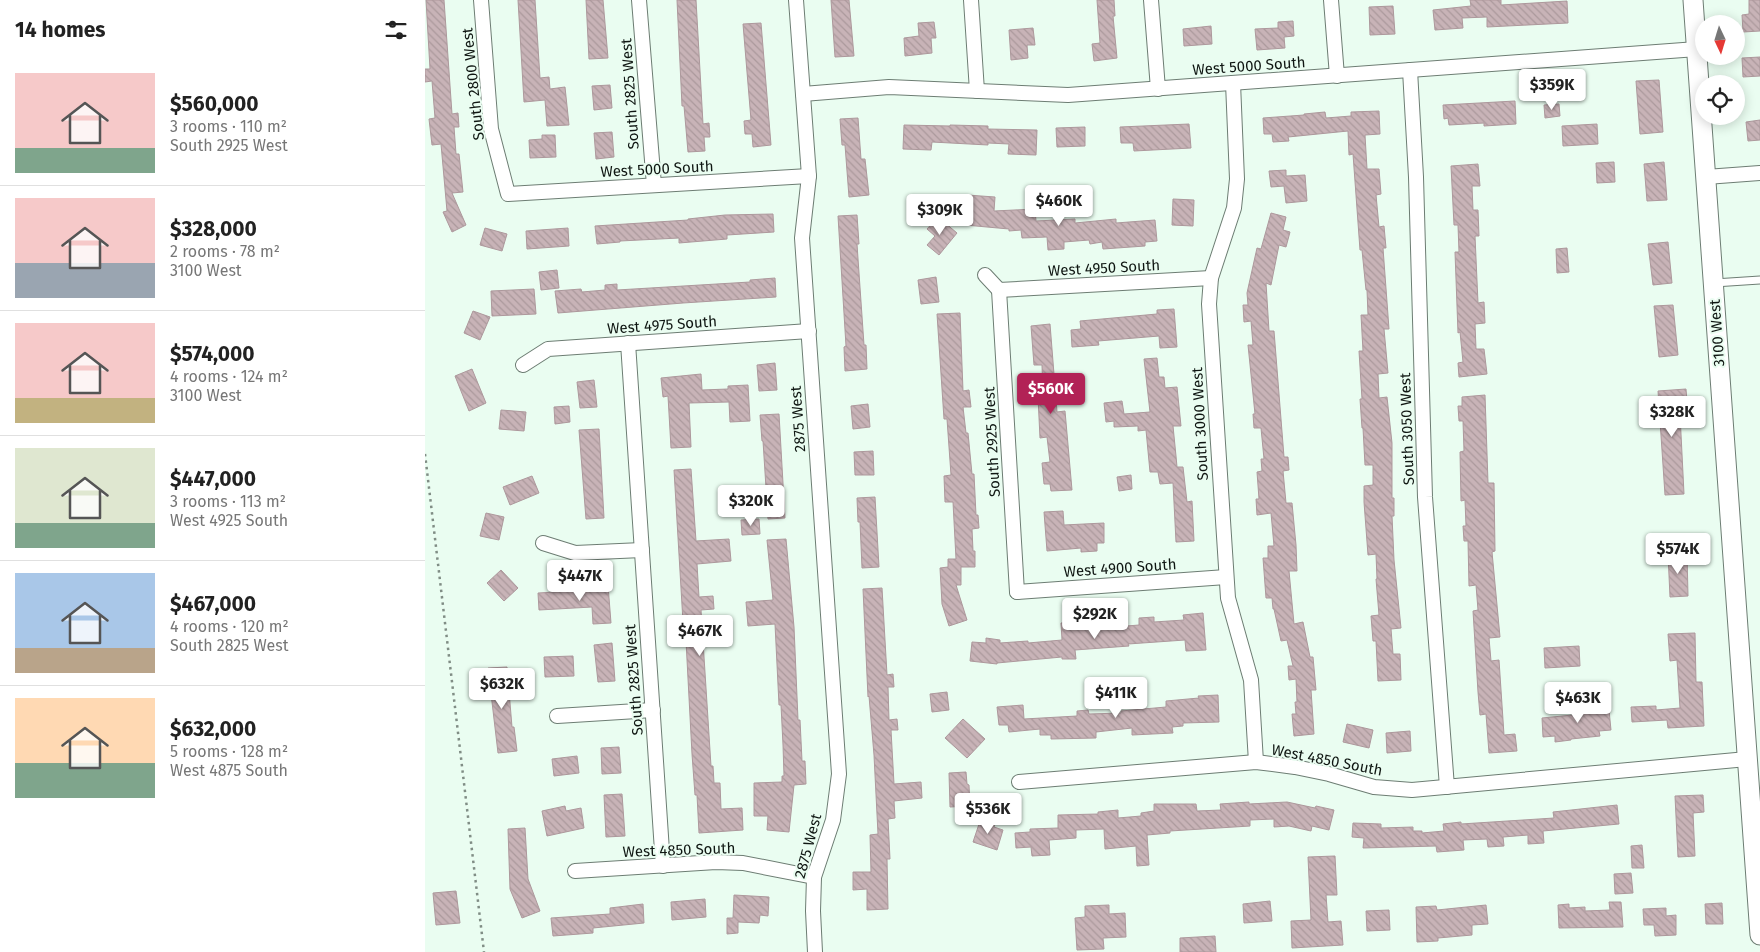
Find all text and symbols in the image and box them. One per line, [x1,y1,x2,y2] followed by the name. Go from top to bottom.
[1695,15,1745,65] north arrow
[1695,15,1745,125] map controls
[382,16,410,44] icon: filters
[15,17,105,43] text: 14 homes
[458,26,488,141] street label: South 2800 West
[617,37,643,150] street label: South 2825 West
[1192,53,1306,79] street label: West 5000 South
[1517,68,1587,111] pin: $359K
[1530,75,1574,94] text: $359K
[1695,75,1745,125] button: locate
[170,91,259,117] text: $560,000
[55,93,115,153] icon: home
[170,117,287,136] text: 3 rooms · 110 m²
[170,136,288,155] text: South 2925 West
[600,157,714,181] street label: West 5000 South
[1024,184,1094,227] pin: $460K
[1036,191,1082,210] text: $460K
[905,194,975,236] pin: $309K
[917,200,963,219] text: $309K
[170,216,257,242] text: $328,000
[55,218,115,278] icon: home
[170,242,280,261] text: 2 rooms · 78 m²
[1048,256,1160,280] street label: West 4950 South
[170,261,242,280] text: 3100 West
[1706,298,1728,367] street label: 3100 West
[607,312,717,338] street label: West 4975 South
[170,341,255,367] text: $574,000
[55,343,115,403] icon: home
[1188,366,1212,481] street label: South 3000 West
[170,367,288,386] text: 4 rooms · 124 m²
[1016,372,1086,415] pin: $560K
[1396,372,1418,485] street label: South 3050 West
[1028,379,1074,398] text: $560K
[787,385,809,453] street label: 2875 West
[170,386,242,405] text: 3100 West
[980,386,1004,498] street label: South 2925 West
[1637,396,1707,438] pin: $328K
[1650,402,1694,421] text: $328K
[170,466,256,492] text: $447,000
[55,468,115,528] icon: home
[716,484,786,527] pin: $320K
[729,491,773,510] text: $320K
[170,492,286,511] text: 3 rooms · 113 m²
[170,511,288,530] text: West 4925 South
[1643,532,1713,575] pin: $574K
[1657,539,1699,558] text: $574K
[1063,555,1177,581] street label: West 4900 South
[545,560,615,602] pin: $447K
[558,566,602,585] text: $447K
[170,591,256,617] text: $467,000
[55,593,115,653] icon: home
[1060,598,1130,640] pin: $292K
[1073,604,1117,623] text: $292K
[665,614,735,657] pin: $467K
[170,617,289,636] text: 4 rooms · 120 m²
[678,621,722,640] text: $467K
[621,623,647,736] street label: South 2825 West
[170,636,289,655] text: South 2825 West
[467,668,537,710] pin: $632K
[480,674,524,693] text: $632K
[1081,676,1151,719] pin: $411K
[1543,682,1613,724] pin: $463K
[1095,683,1137,702] text: $411K
[1555,688,1601,707] text: $463K
[170,716,256,742] text: $632,000
[55,718,115,778] icon: home
[1270,740,1384,780] street label: West 4850 South
[170,742,288,761] text: 5 rooms · 128 m²
[170,761,288,780] text: West 4875 South
[953,792,1023,835] pin: $536K
[966,799,1010,818] text: $536K
[791,811,825,880] street label: 2875 West
[622,839,736,861] street label: West 4850 South

